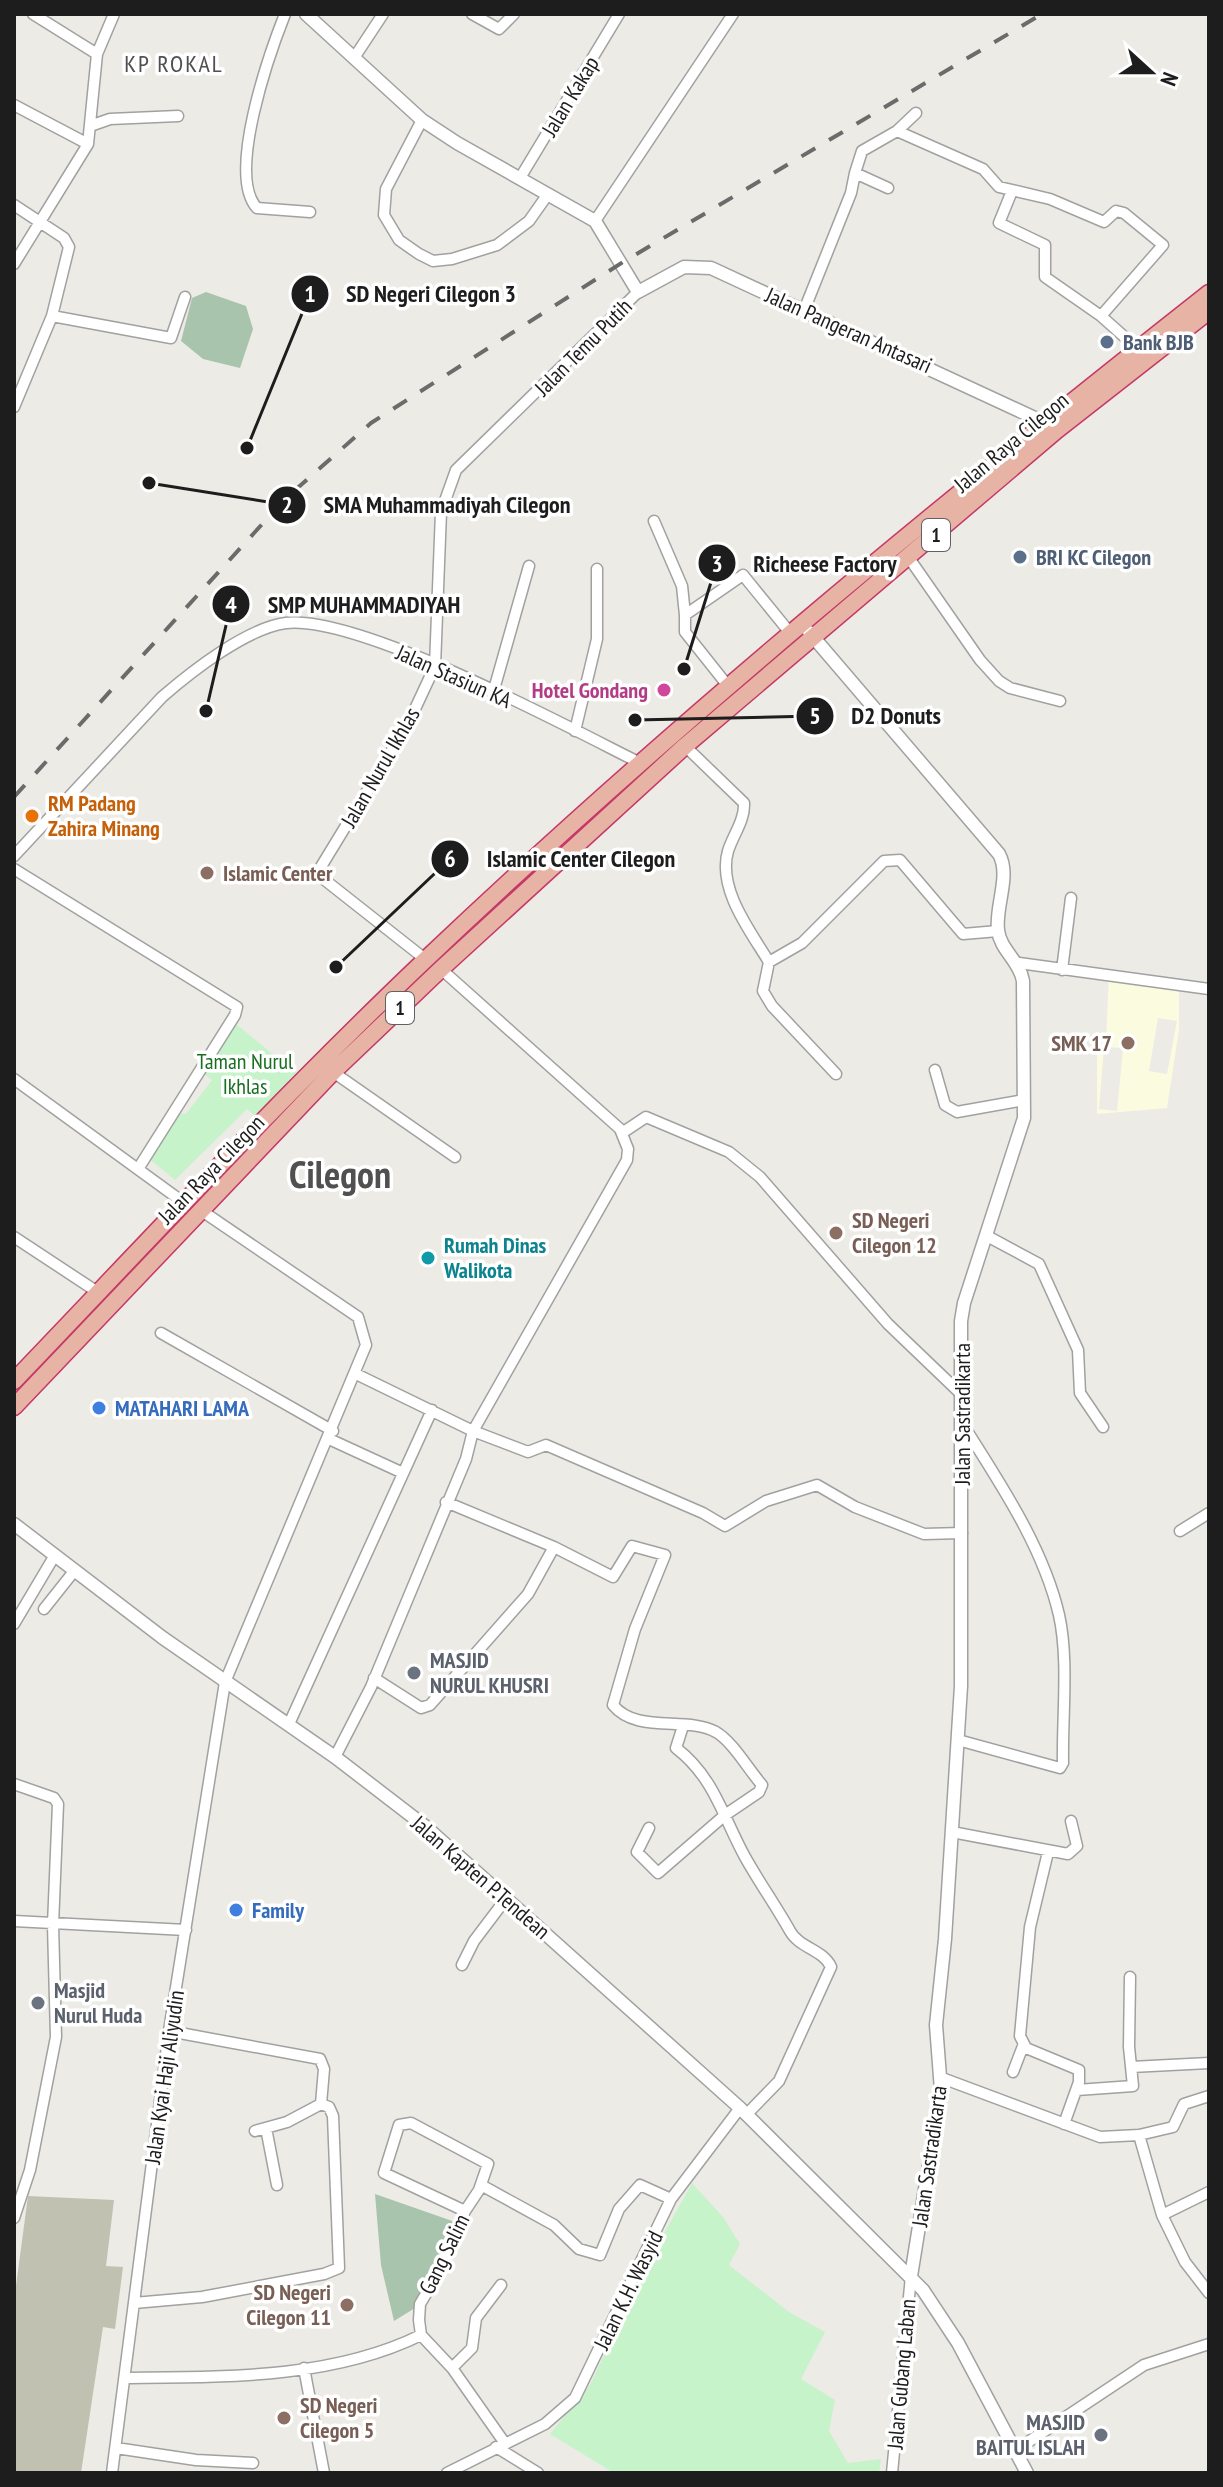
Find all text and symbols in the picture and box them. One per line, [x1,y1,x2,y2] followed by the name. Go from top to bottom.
[1111,32,1191,112] north arrow
[124,48,224,79] district label: KP ROKAL
[535,51,605,142] street label: Jalan Kakap
[1154,69,1185,90] text: N
[290,270,532,318] callout: SD Negeri Cilegon 3
[304,278,316,309] text: 1
[346,278,516,309] text: SD Negeri Cilegon 3
[761,280,937,379] street label: Jalan Pangeran Antasari
[528,292,638,402] street label: Jalan Temu Putih
[1123,328,1194,356] place label: Bank BJB
[1098,333,1116,351] marker: Bank BJB
[947,386,1074,499] street label: Jalan Raya Cilegon
[267,481,587,529] callout: SMA Muhammadiyah Cilegon
[281,489,293,520] text: 2
[323,489,571,520] text: SMA Muhammadiyah Cilegon
[922,519,950,551] road number: 1
[697,539,913,587] callout: Richeese Factory
[1036,543,1151,571] place label: BRI KC Cilegon
[711,548,723,579] text: 3
[753,548,897,579] text: Richeese Factory
[1011,548,1029,566] marker: BRI KC Cilegon
[211,580,477,628] callout: SMP MUHAMMADIYAH
[225,589,237,620] text: 4
[268,589,460,620] text: SMP MUHAMMADIYAH
[391,638,517,714] street label: Jalan Stasiun KA
[532,676,648,704] place label: Hotel Gondang
[655,681,673,699] marker: Hotel Gondang
[795,692,957,740] callout: D2 Donuts
[809,700,821,731] text: 5
[851,700,941,731] text: D2 Donuts
[334,702,426,833] street label: Jalan Nurul Ikhlas
[48,789,160,842] place label: RM Padang Zahira Minang
[23,807,41,825] marker: RM Padang Zahira Minang
[430,835,692,883] callout: Islamic Center Cilegon
[444,843,456,874] text: 6
[487,843,675,874] text: Islamic Center Cilegon
[223,859,333,887] place label: Islamic Center
[198,864,216,882] marker: Islamic Center
[386,992,414,1024] road number: 1
[1051,1029,1112,1057] place label: SMK 17
[1119,1034,1137,1052] marker: SMK 17
[197,1047,294,1100] park label: Taman Nurul Ikhlas
[151,1109,270,1230] street label: Jalan Raya Cilegon
[289,1149,391,1198] district label: Cilegon
[852,1206,937,1259] place label: SD Negeri Cilegon 12
[827,1224,845,1242] marker: SD Negeri Cilegon 12
[443,1231,547,1284] place label: Rumah Dinas Walikota
[419,1249,437,1267] marker: Rumah Dinas Walikota
[948,1343,976,1486] street label: Jalan Sastradikarta
[115,1394,250,1422] place label: MATAHARI LAMA
[90,1399,108,1417] marker: MATAHARI LAMA
[430,1646,549,1699] place label: MASJID NURUL KHUSRI
[405,1664,423,1682] marker: MASJID NURUL KHUSRI
[405,1808,556,1945] street label: Jalan Kapten P.Tendean
[252,1896,305,1924] place label: Family
[227,1901,245,1919] marker: Family
[54,1976,142,2029] place label: Masjid Nurul Huda
[138,1988,190,2167] street label: Jalan Kyai Haji Aliyudin
[29,1994,47,2012] marker: Masjid Nurul Huda
[905,2084,953,2229] street label: Jalan Sastradikarta
[413,2209,475,2299] street label: Gang Salim
[587,2226,669,2355] street label: Jalan K.H. Wasyid
[246,2278,331,2331] place label: SD Negeri Cilegon 11
[338,2296,356,2314] marker: SD Negeri Cilegon 11
[880,2298,922,2451] street label: Jalan Gubang Laban
[300,2391,378,2444] place label: SD Negeri Cilegon 5
[976,2408,1085,2461] place label: MASJID BAITUL ISLAH
[275,2409,293,2427] marker: SD Negeri Cilegon 5
[1092,2426,1110,2444] marker: MASJID BAITUL ISLAH

